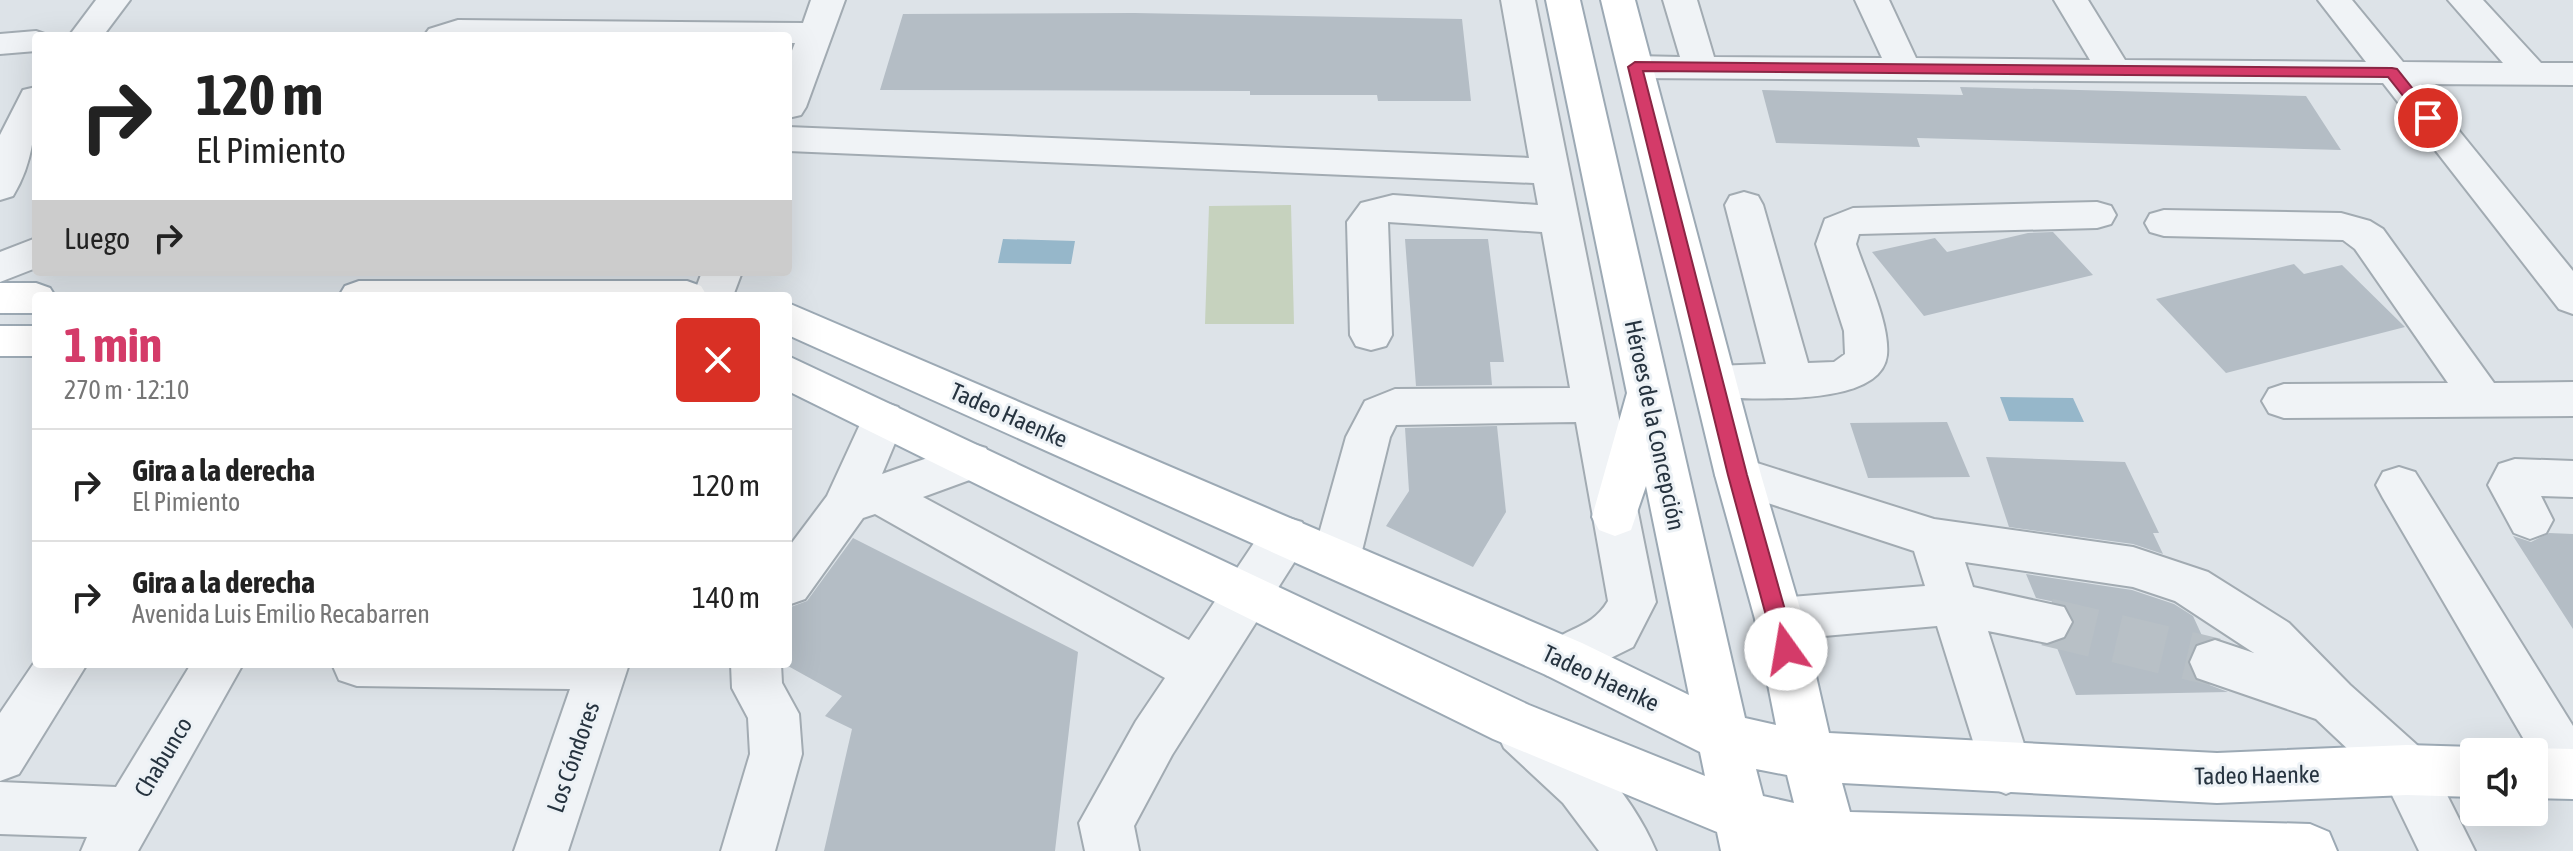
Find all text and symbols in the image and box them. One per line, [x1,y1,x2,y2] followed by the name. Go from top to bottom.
[196,63,323,127] text: 120 m
[64,64,168,168] icon: right
[2394,84,2462,152] pin
[2406,96,2450,140] icon: arrive
[196,129,346,171] text: El Pimiento
[146,216,190,260] icon: right
[64,221,130,255] text: Luego
[64,317,162,372] text: 1 min
[1620,317,1690,533] street label: Héroes de la Concepción
[676,318,760,402] button: close
[64,375,189,405] text: 270 m · 12:10
[946,377,1072,453] street label: Tadeo Haenke
[132,453,315,487] text: Gira a la derecha
[64,463,108,507] icon: right
[692,468,760,502] text: 120 m
[132,487,240,517] text: El Pimiento
[132,565,315,599] text: Gira a la derecha
[64,575,108,619] icon: right
[692,580,760,614] text: 140 m
[132,599,430,629] text: Avenida Luis Emilio Recabarren
[1744,607,1828,691] position arrow
[1538,639,1664,717] street label: Tadeo Haenke
[541,698,605,816] street label: Los Cóndores
[129,712,197,802] street label: Chabunco
[2460,738,2548,826] map controls
[2460,738,2548,826] button: sound
[2194,760,2320,790] street label: Tadeo Haenke

